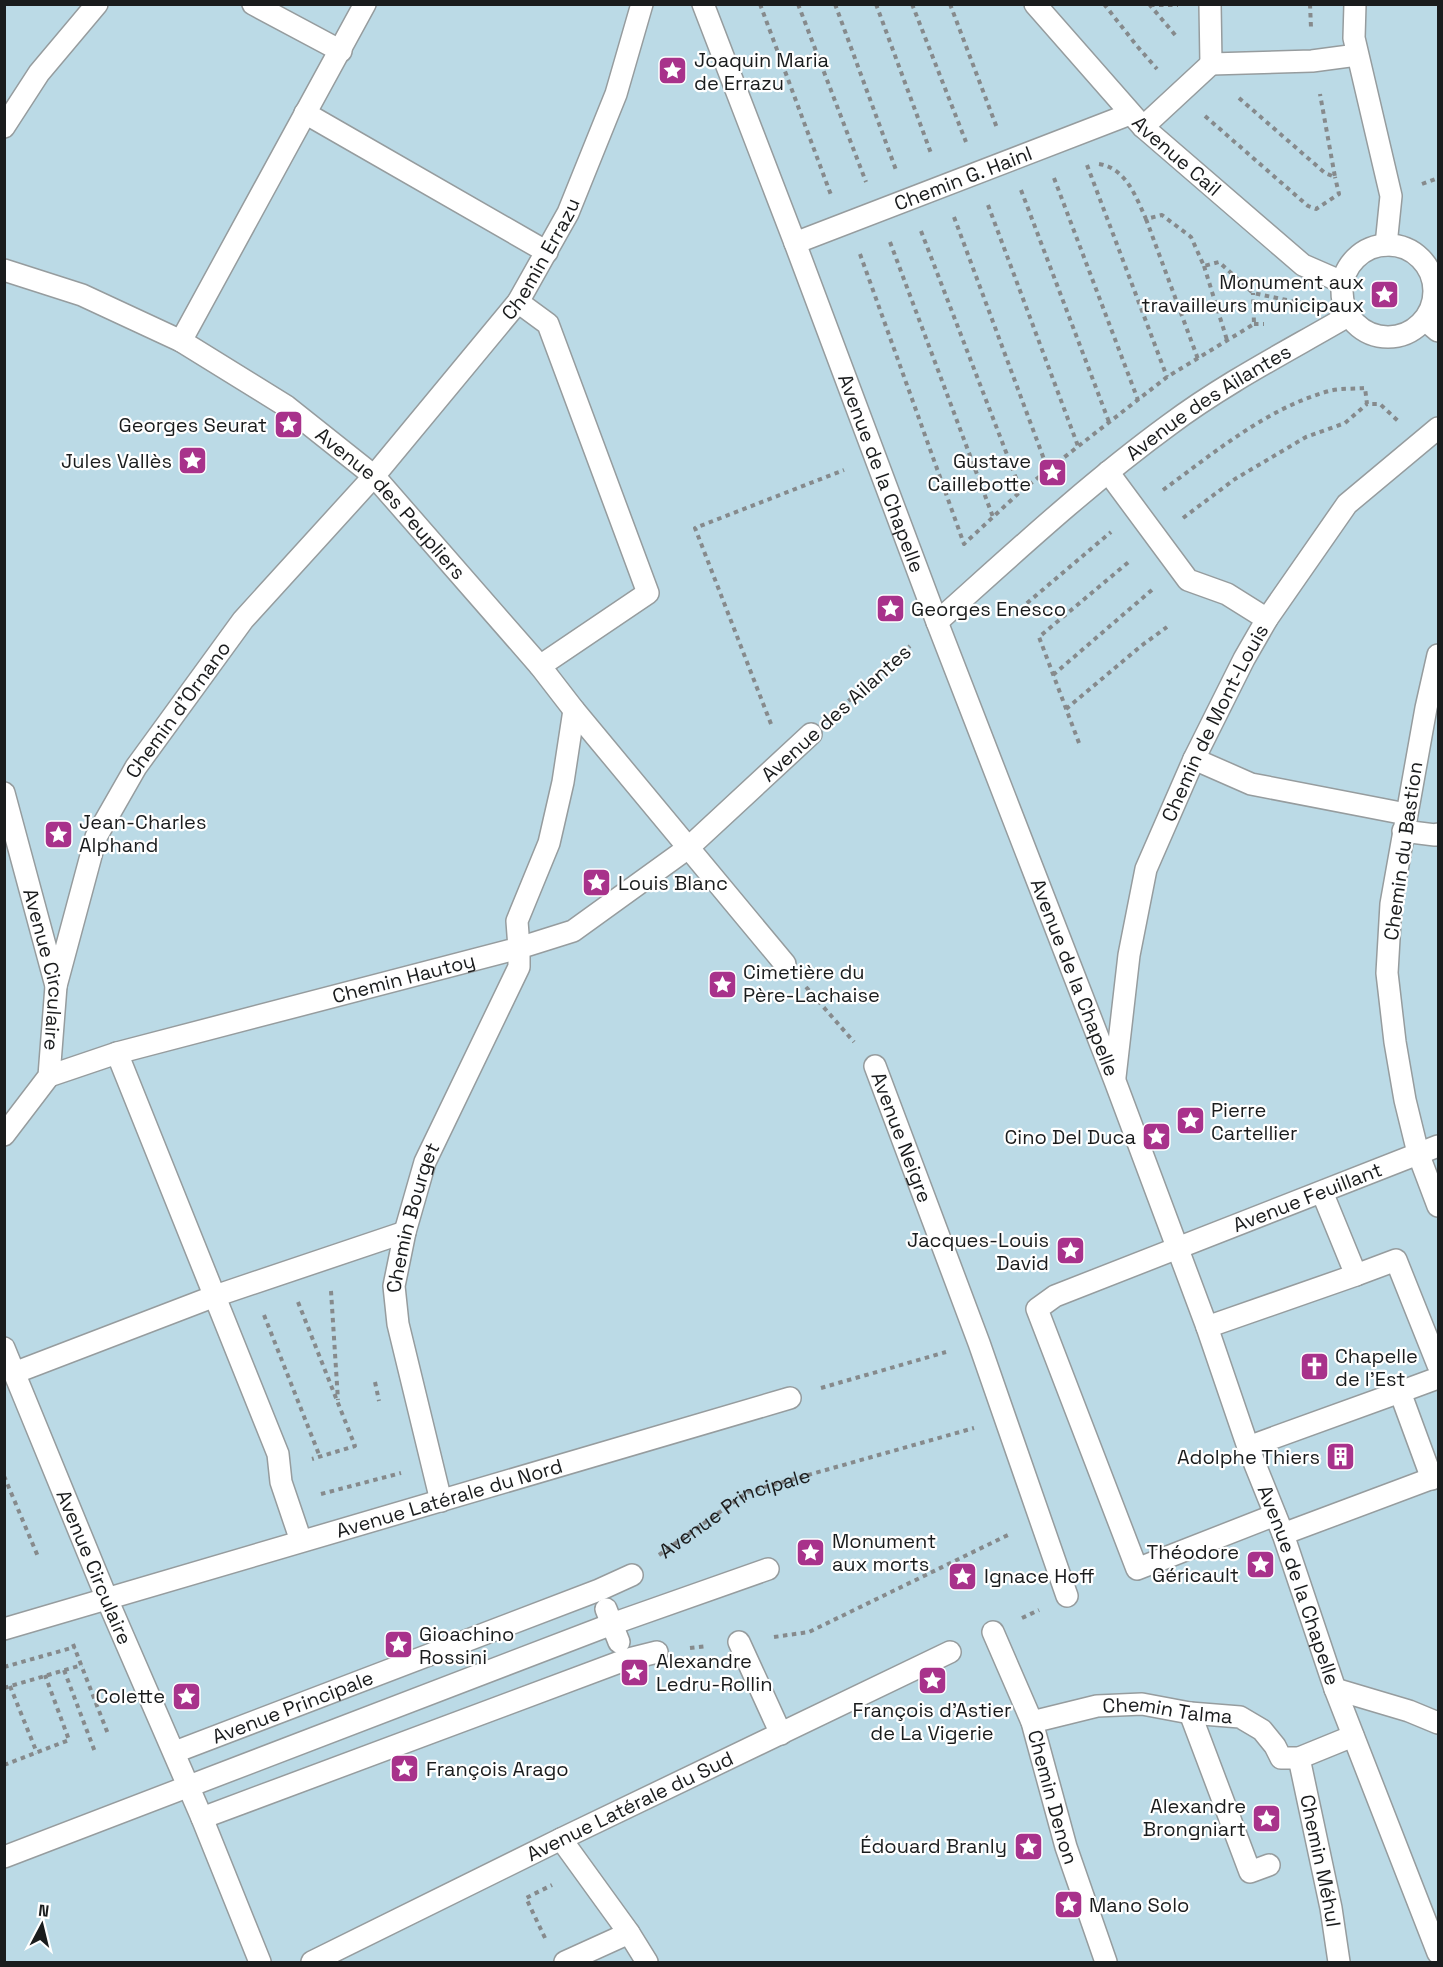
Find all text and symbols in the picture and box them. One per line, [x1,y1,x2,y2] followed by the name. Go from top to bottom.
[694,47,829,96] place label: Joaquin Maria de Errazu
[657,55,689,87] place icon: Joaquin Maria de Errazu
[1126,110,1227,202] street label: Avenue Cail
[890,140,1036,217] street label: Chemin G. Hainl
[496,194,586,325] street label: Chemin Errazu
[1141,269,1364,318] place label: Monument aux travailleurs municipaux
[1369,278,1401,310] place icon: Monument aux travailleurs municipaux
[1120,338,1296,466] street label: Avenue des Ailantes
[832,370,930,576] street label: Avenue de la Chapelle
[272,409,304,441] place icon: Georges Seurat
[118,412,267,438] place label: Georges Seurat
[310,421,471,585] street label: Avenue des Peupliers
[177,445,209,477] place icon: Jules Vallès
[61,448,172,474] place label: Jules Vallès
[927,448,1031,497] place label: Gustave Caillebotte
[1036,457,1068,489] place icon: Gustave Caillebotte
[874,593,906,625] place icon: Georges Enesco
[911,596,1066,622] place label: Georges Enesco
[1155,619,1274,826] street label: Chemin de Mont-Louis
[119,636,236,783] street label: Chemin d'Ornano
[756,639,916,787] street label: Avenue des Ailantes
[1378,760,1428,942] street label: Chemin du Bastion
[79,809,206,858] place label: Jean-Charles Alphand
[42,818,74,850] place icon: Jean-Charles Alphand
[581,867,613,899] place icon: Louis Blanc
[618,870,728,896] place label: Louis Blanc
[1025,875,1125,1080] street label: Avenue de la Chapelle
[17,886,69,1052] street label: Avenue Circulaire
[329,947,478,1009] street label: Chemin Hautoy
[743,959,880,1008] place label: Cimetière du Père-Lachaise
[706,968,738,1000] place icon: Cimetière du Père-Lachaise
[865,1068,938,1206] street label: Avenue Neigre
[1211,1097,1298,1146] place label: Pierre Cartellier
[1174,1105,1206,1137] place icon: Pierre Cartellier
[1141,1121,1173,1153] place icon: Cino Del Duca
[1004,1124,1136,1150] place label: Cino Del Duca
[380,1138,445,1294] street label: Chemin Bourget
[1229,1156,1386,1238] street label: Avenue Feuillant
[907,1227,1049,1276] place label: Jacques-Louis David
[1054,1235,1086,1267] place icon: Jacques-Louis David
[1335,1343,1418,1392] place label: Chapelle de l'Est
[1298,1351,1330,1383] church icon: Chapelle de l'Est
[1325,1441,1357,1473] building icon: Adolphe Thiers
[1177,1444,1320,1470] place label: Adolphe Thiers
[333,1453,566,1544] street label: Avenue Latérale du Nord
[654,1462,813,1564] street label: Avenue Principale
[1252,1481,1346,1689] street label: Avenue de la Chapelle
[51,1486,138,1649] street label: Avenue Circulaire
[832,1528,936,1577] place label: Monument aux morts
[795,1537,827,1569] place icon: Monument aux morts
[1147,1539,1239,1588] place label: Théodore Géricault
[1244,1548,1276,1580] place icon: Théodore Géricault
[947,1560,979,1592] place icon: Ignace Hoff
[984,1563,1095,1589] place label: Ignace Hoff
[419,1621,514,1670] place label: Gioachino Rossini
[382,1629,414,1661] place icon: Gioachino Rossini
[656,1648,772,1697] place label: Alexandre Ledru-Rollin
[619,1657,651,1689] place icon: Alexandre Ledru-Rollin
[208,1664,377,1750] street label: Avenue Principale
[916,1664,948,1696] place icon: François d'Astier de La Vigerie
[170,1680,202,1712] place icon: Colette
[96,1683,165,1709] place label: Colette
[1102,1691,1234,1729] street label: Chemin Talma
[852,1697,1012,1746] place label: François d'Astier de La Vigerie
[1022,1727,1084,1868] street label: Chemin Denon
[522,1745,737,1867] street label: Avenue Latérale du Sud
[389,1753,421,1785] place icon: François Arago
[426,1756,569,1782] place label: François Arago
[1294,1792,1347,1929] street label: Chemin Méhul
[1143,1793,1246,1842] place label: Alexandre Brongniart
[1251,1802,1283,1834] place icon: Alexandre Brongniart
[1012,1830,1044,1862] place icon: Édouard Branly
[860,1833,1007,1859] place label: Édouard Branly
[1052,1889,1084,1921] place icon: Mano Solo
[1089,1892,1189,1918] place label: Mano Solo
[12,1895,72,1955] north arrow
[37,1900,50,1922] text: N

